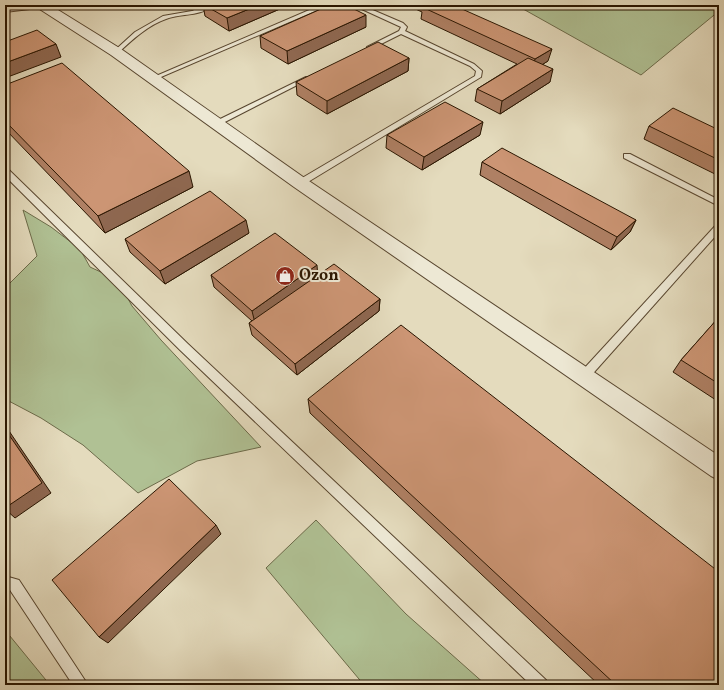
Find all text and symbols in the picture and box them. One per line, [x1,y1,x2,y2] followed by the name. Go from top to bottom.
[274,265,296,287] shop icon: Ozon
[299,265,339,287] place label: Ozon

